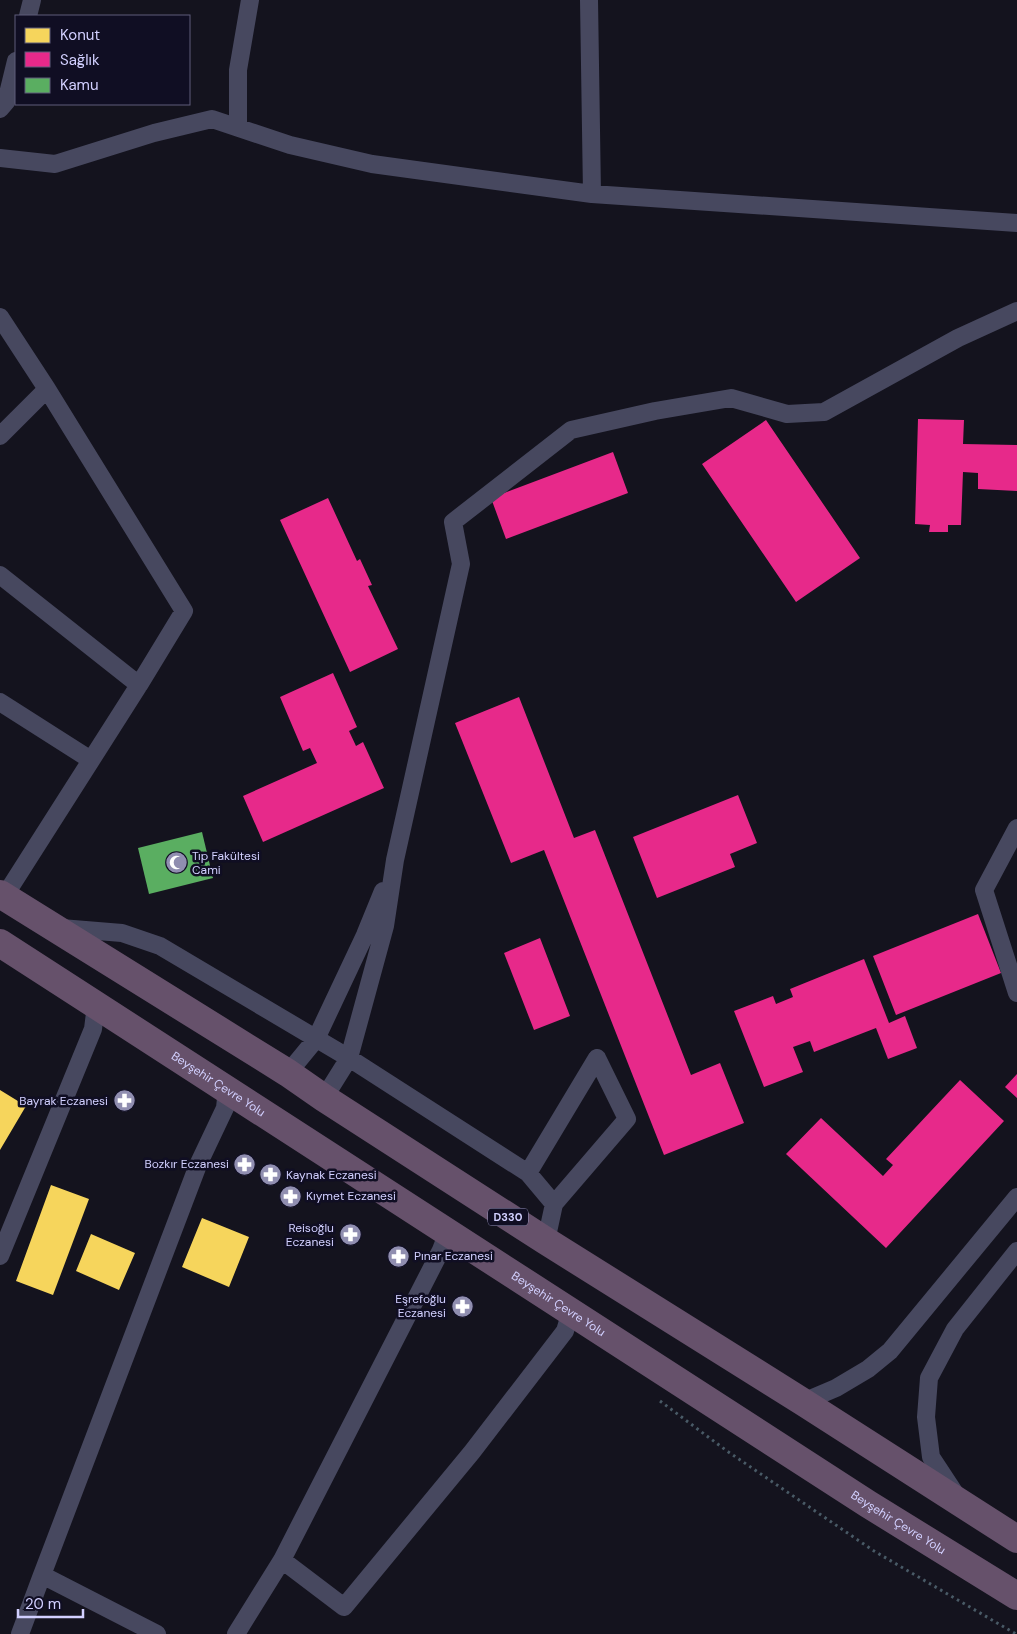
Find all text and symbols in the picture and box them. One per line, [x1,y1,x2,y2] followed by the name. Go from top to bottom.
[15,15,190,105] legend
[60,25,100,45] text: Konut
[60,50,100,70] text: Sağlık
[60,75,99,95] text: Kamu
[192,848,260,878] place label: Tıp Fakültesi Cami
[164,851,188,875] mosque icon: Tıp Fakültesi Cami
[168,1048,269,1120] street label: Beyşehir Çevre Yolu
[112,1089,136,1113] pharmacy icon: Bayrak Eczanesi
[19,1093,108,1109] place label: Bayrak Eczanesi
[233,1152,257,1176] pharmacy icon: Bozkır Eczanesi
[145,1156,229,1172] place label: Bozkır Eczanesi
[258,1163,282,1187] pharmacy icon: Kaynak Eczanesi
[286,1167,377,1183] place label: Kaynak Eczanesi
[278,1184,302,1208] pharmacy icon: Kıymet Eczanesi
[306,1188,396,1204] place label: Kıymet Eczanesi
[488,1208,528,1226] road number: D330
[286,1220,334,1250] place label: Reisoğlu Eczanesi
[338,1223,362,1247] pharmacy icon: Reisoğlu Eczanesi
[386,1244,410,1268] pharmacy icon: Pınar Eczanesi
[414,1248,493,1264] place label: Pınar Eczanesi
[508,1268,609,1340] street label: Beyşehir Çevre Yolu
[395,1291,446,1321] place label: Eşrefoğlu Eczanesi
[450,1294,474,1318] pharmacy icon: Eşrefoğlu Eczanesi
[848,1487,949,1558] street label: Beyşehir Çevre Yolu
[18,1586,82,1618] scale bar
[25,1594,61,1614] text: 20 m

